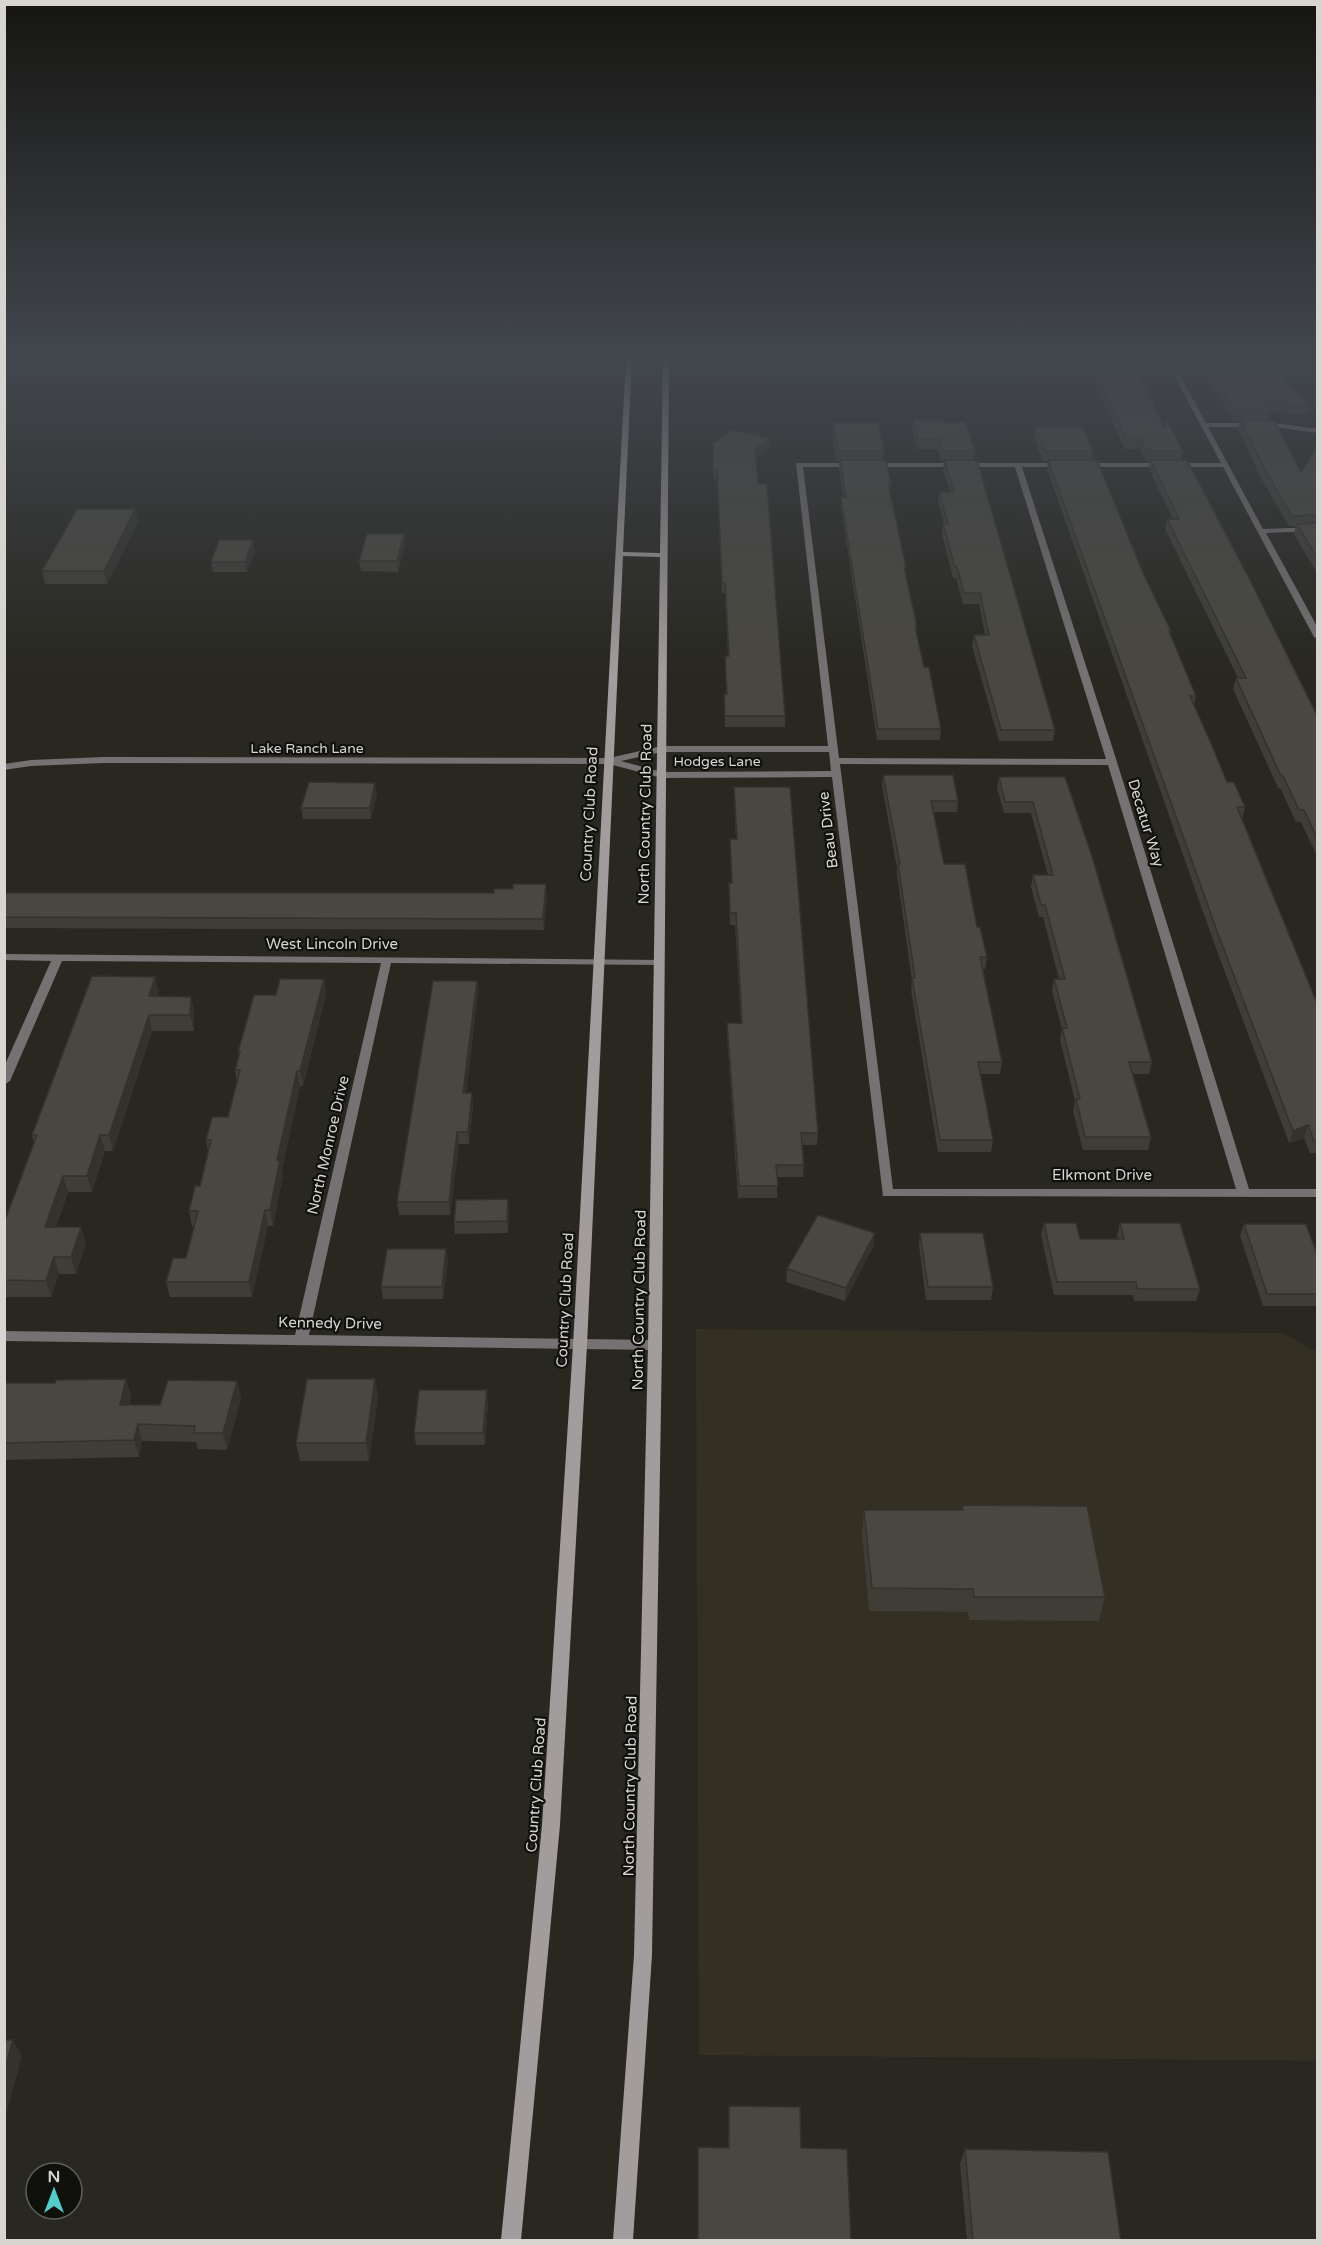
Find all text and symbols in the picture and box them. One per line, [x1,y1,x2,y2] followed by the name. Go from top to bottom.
[634,724,656,904] street label: North Country Club Road
[250,740,364,757] street label: Lake Ranch Lane
[576,746,602,882] street label: Country Club Road
[673,753,761,770] street label: Hodges Lane
[1124,777,1168,869] street label: Decatur Way
[814,791,842,869] street label: Beau Drive
[266,935,398,953] street label: West Lincoln Drive
[303,1074,353,1216] street label: North Monroe Drive
[1052,1166,1152,1184] street label: Elkmont Drive
[628,1210,650,1390] street label: North Country Club Road
[552,1232,578,1368] street label: Country Club Road
[278,1313,382,1333] street label: Kennedy Drive
[619,1696,641,1876] street label: North Country Club Road
[522,1717,550,1853] street label: Country Club Road
[24,2161,84,2221] north arrow
[48,2167,60,2187] text: N

